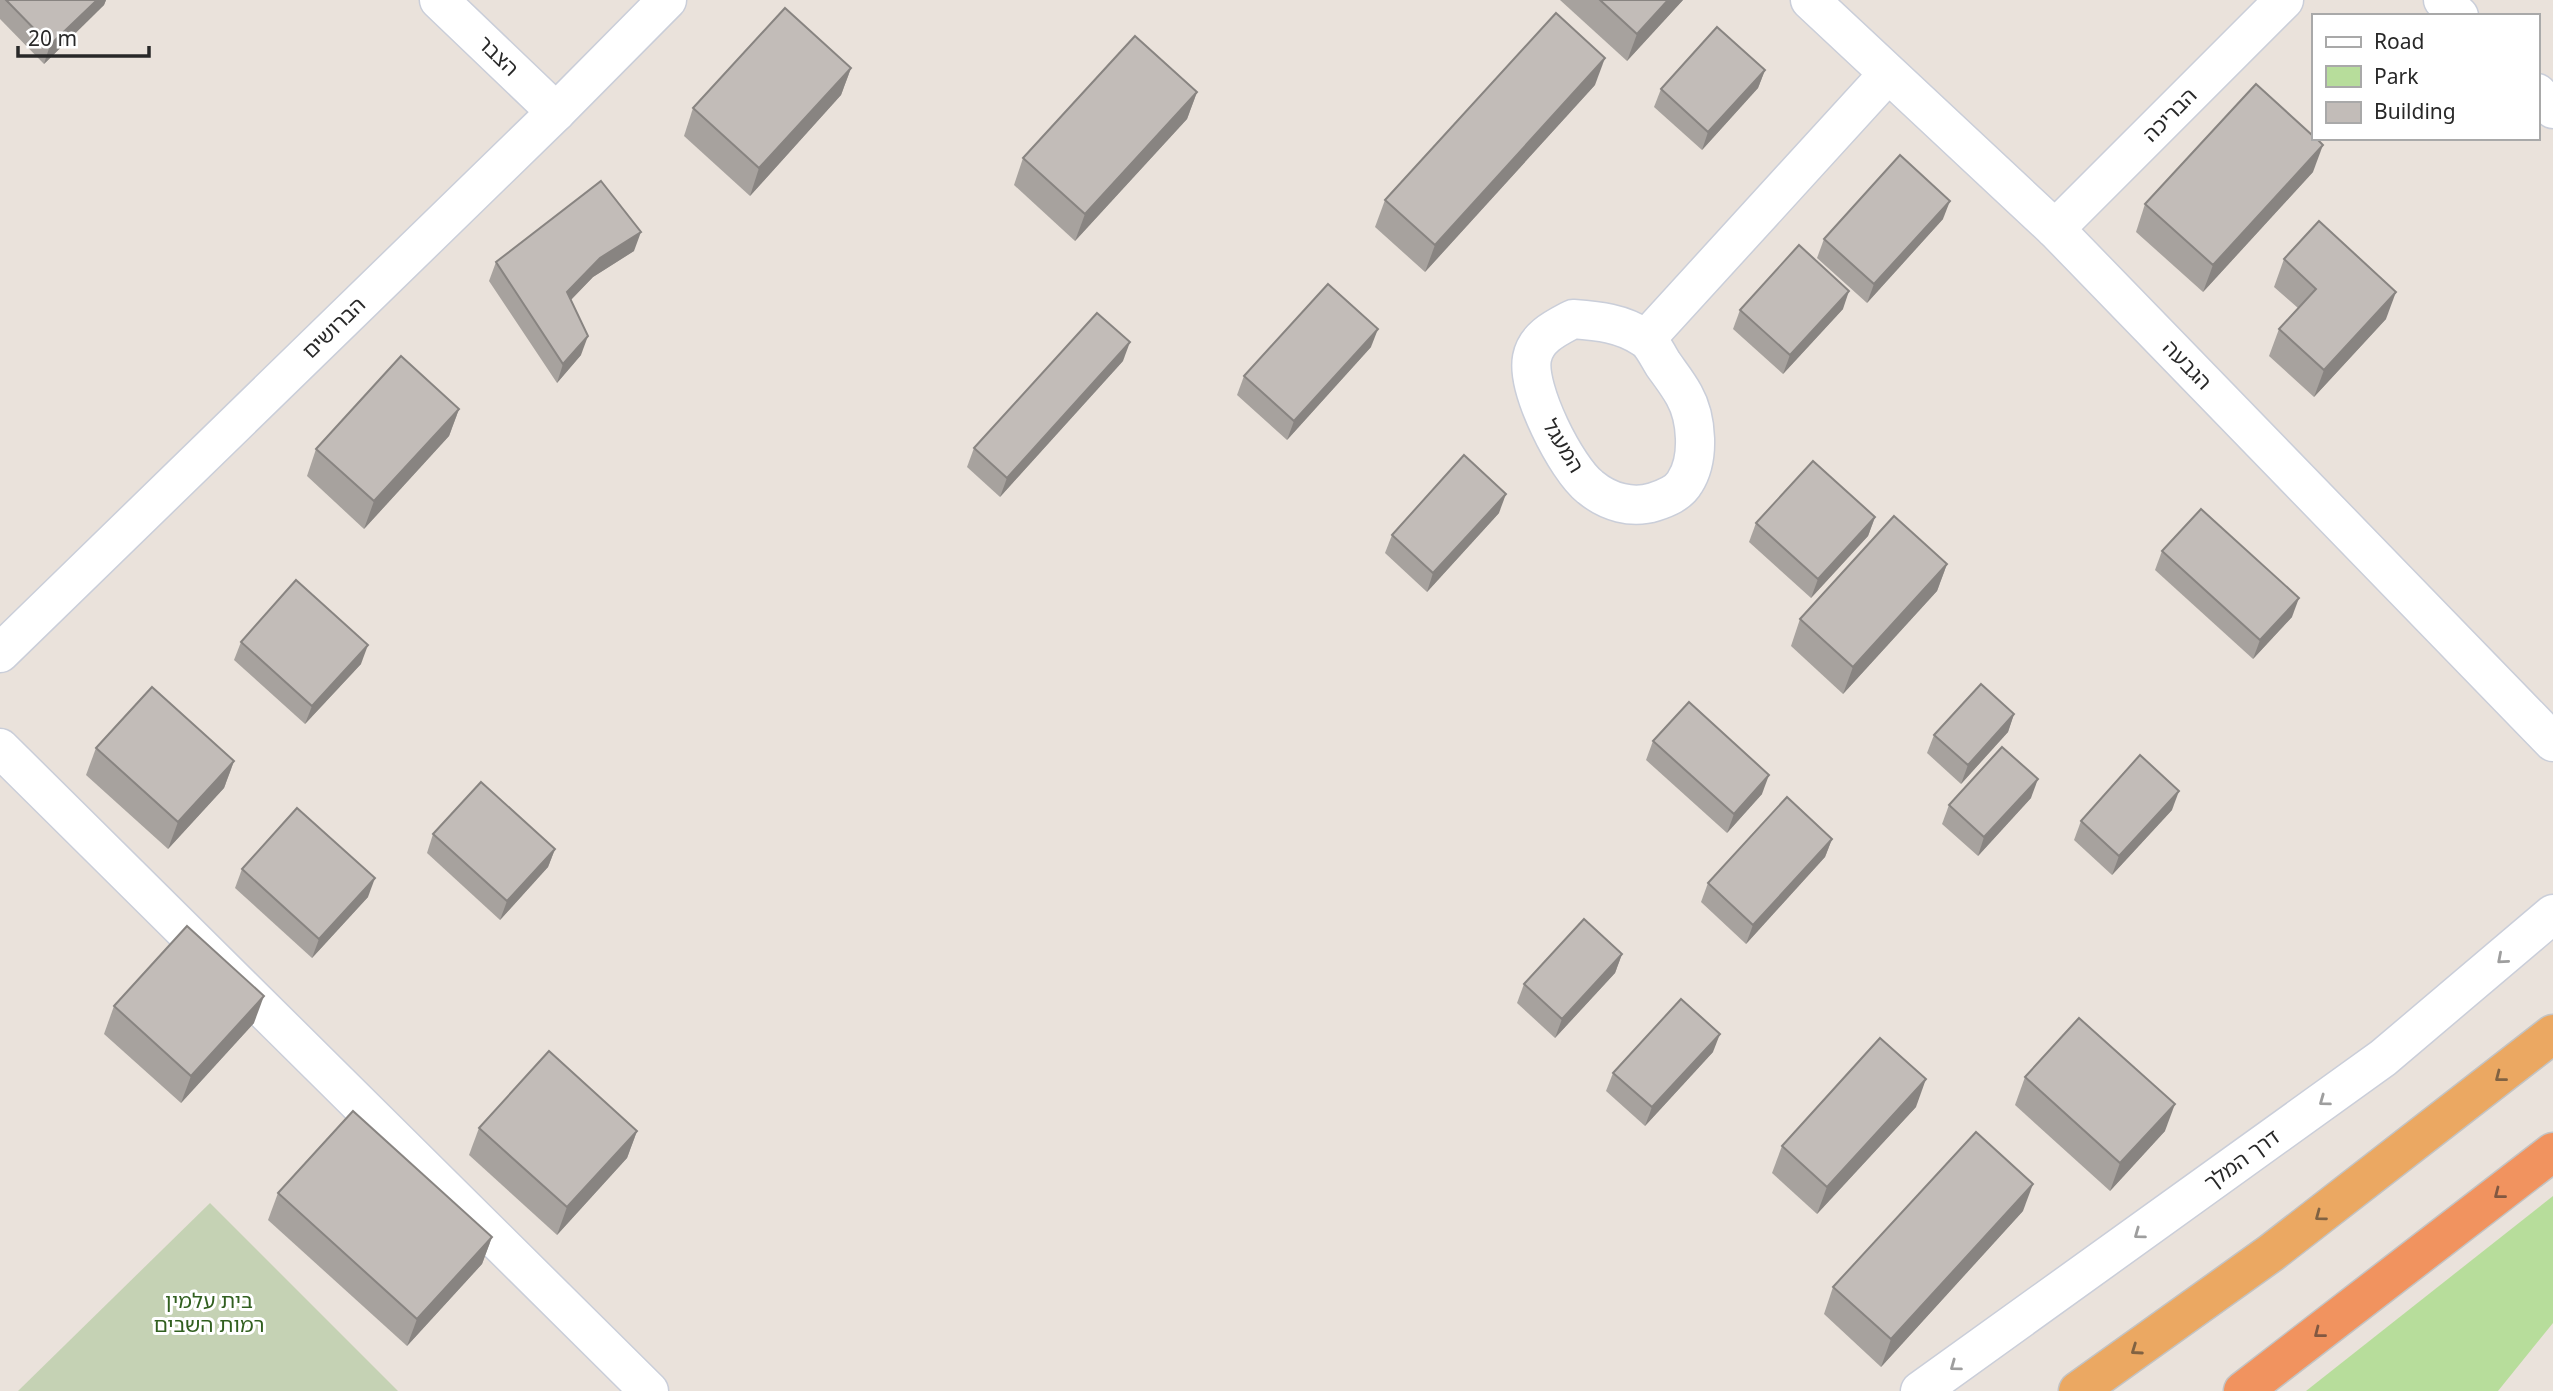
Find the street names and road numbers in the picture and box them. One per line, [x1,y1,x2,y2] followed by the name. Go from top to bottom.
[472,29,525,82] street label: הצבר
[2136,81,2202,147] street label: הבריכה
[296,290,371,364] street label: הברושים
[2157,333,2218,395] street label: הגבעה
[1537,413,1591,478] street label: המעגל
[2198,1122,2285,1196] street label: דרך המלך

